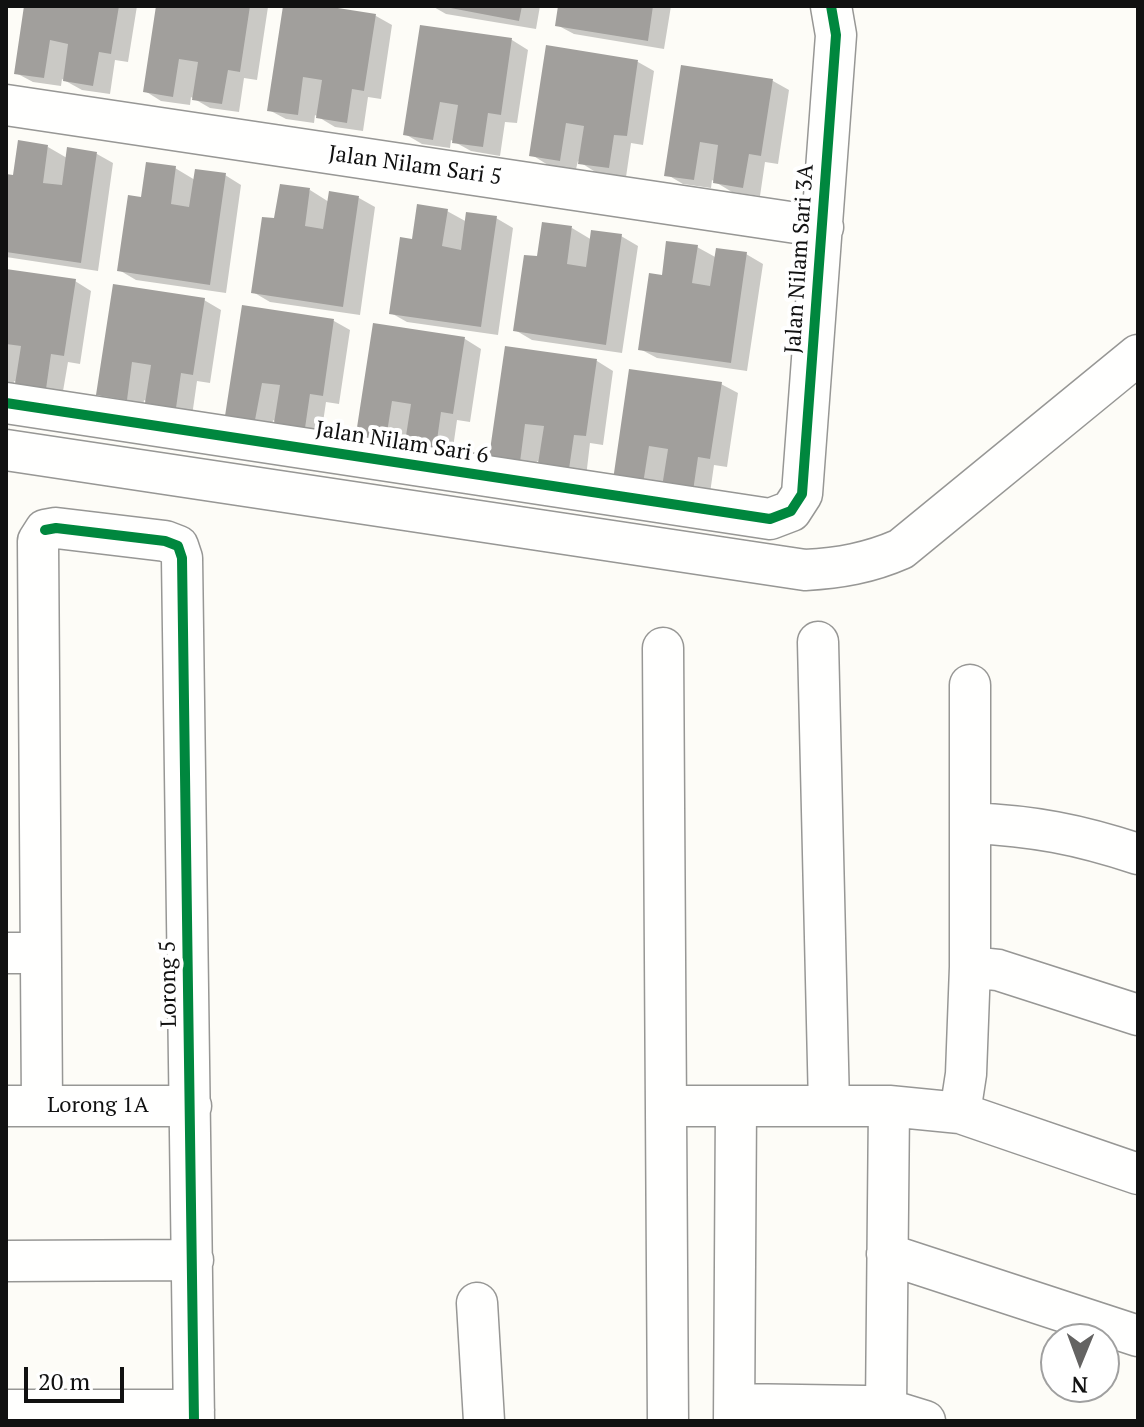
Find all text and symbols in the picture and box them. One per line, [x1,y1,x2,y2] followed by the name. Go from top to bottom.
[327,141,503,191] street label: Jalan Nilam Sari 5
[780,164,820,354] street label: Jalan Nilam Sari 3A
[314,416,490,470] street label: Jalan Nilam Sari 6
[155,940,183,1028] street label: Lorong 5
[47,1093,149,1119] street label: Lorong 1A
[1040,1323,1120,1403] north arrow
[28,1351,128,1401] scale bar
[38,1365,90,1397] text: 20 m
[1071,1371,1088,1400] text: N

